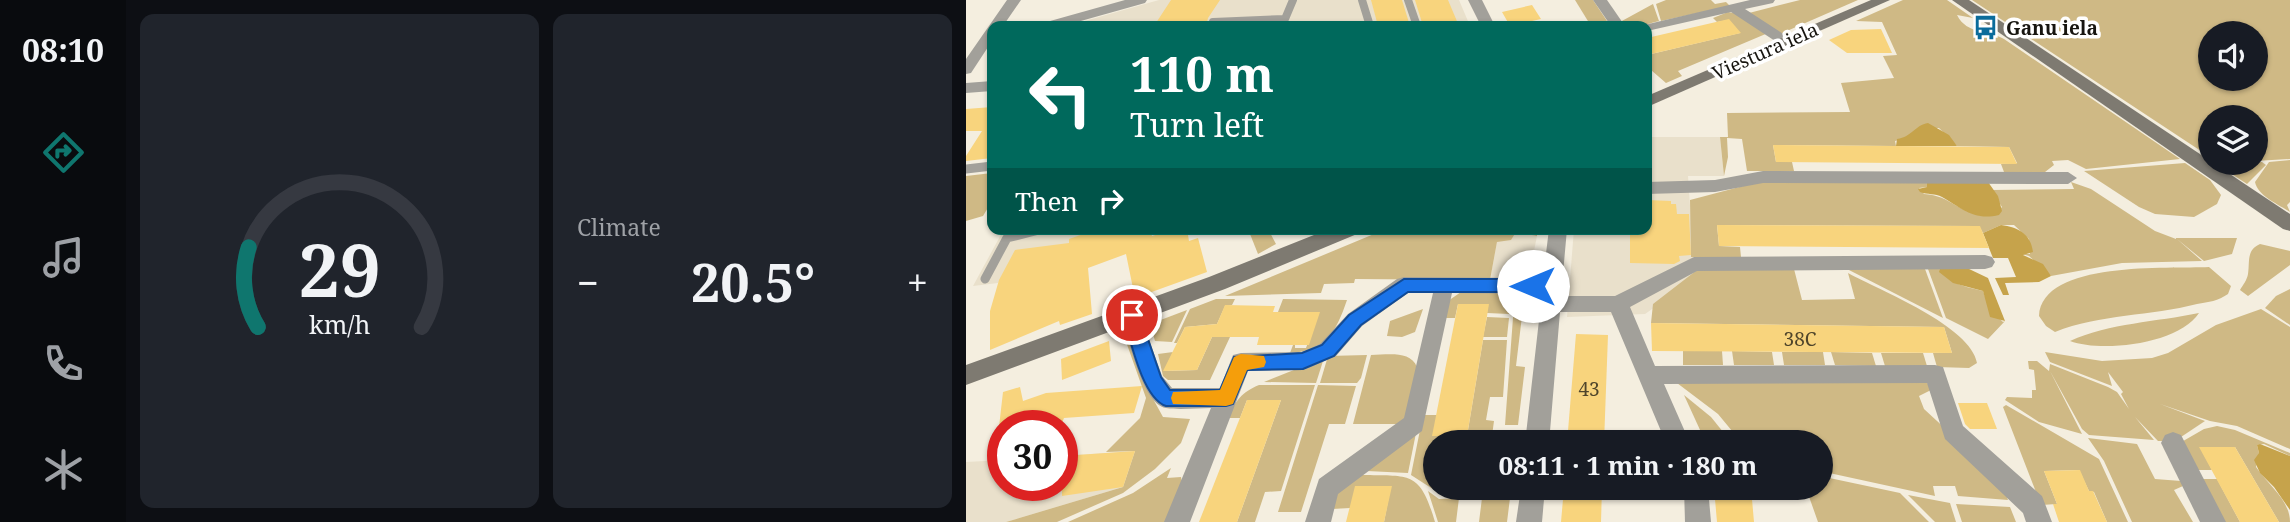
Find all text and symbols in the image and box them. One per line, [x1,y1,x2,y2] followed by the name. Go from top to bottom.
[1972,14,2000,42] bus stop icon: Ganu iela
[2006,15,2098,41] place label: Ganu iela
[1708,16,1822,86] street label: Viestura iela
[2198,21,2268,175] map controls
[2198,21,2268,91] button: sound
[22,28,104,71] text: 08:10
[1130,40,1274,106] text: 110 m
[1015,49,1106,140] icon: left
[1130,103,1264,146] text: Turn left
[2198,105,2268,175] button: layers
[39,128,88,177] icon: directions
[1092,182,1130,220] icon: right
[1015,183,1078,219] text: Then
[577,211,661,243] text: Climate
[298,219,381,318] text: 29
[39,233,88,282] icon: music
[691,246,815,317] text: 20.5°
[1496,249,1570,323] position arrow
[577,256,599,308] text: −
[907,256,928,308] text: +
[1102,285,1162,345] pin
[1113,296,1151,334] icon: arrive
[309,307,370,341] text: km/h
[1784,326,1817,352] house number: 38C
[39,339,88,388] icon: phone
[1578,376,1600,402] house number: 43
[987,410,1078,501] speed limit sign: 30
[39,445,88,494] icon: climate
[1498,447,1758,483] text: 08:11 · 1 min · 180 m

